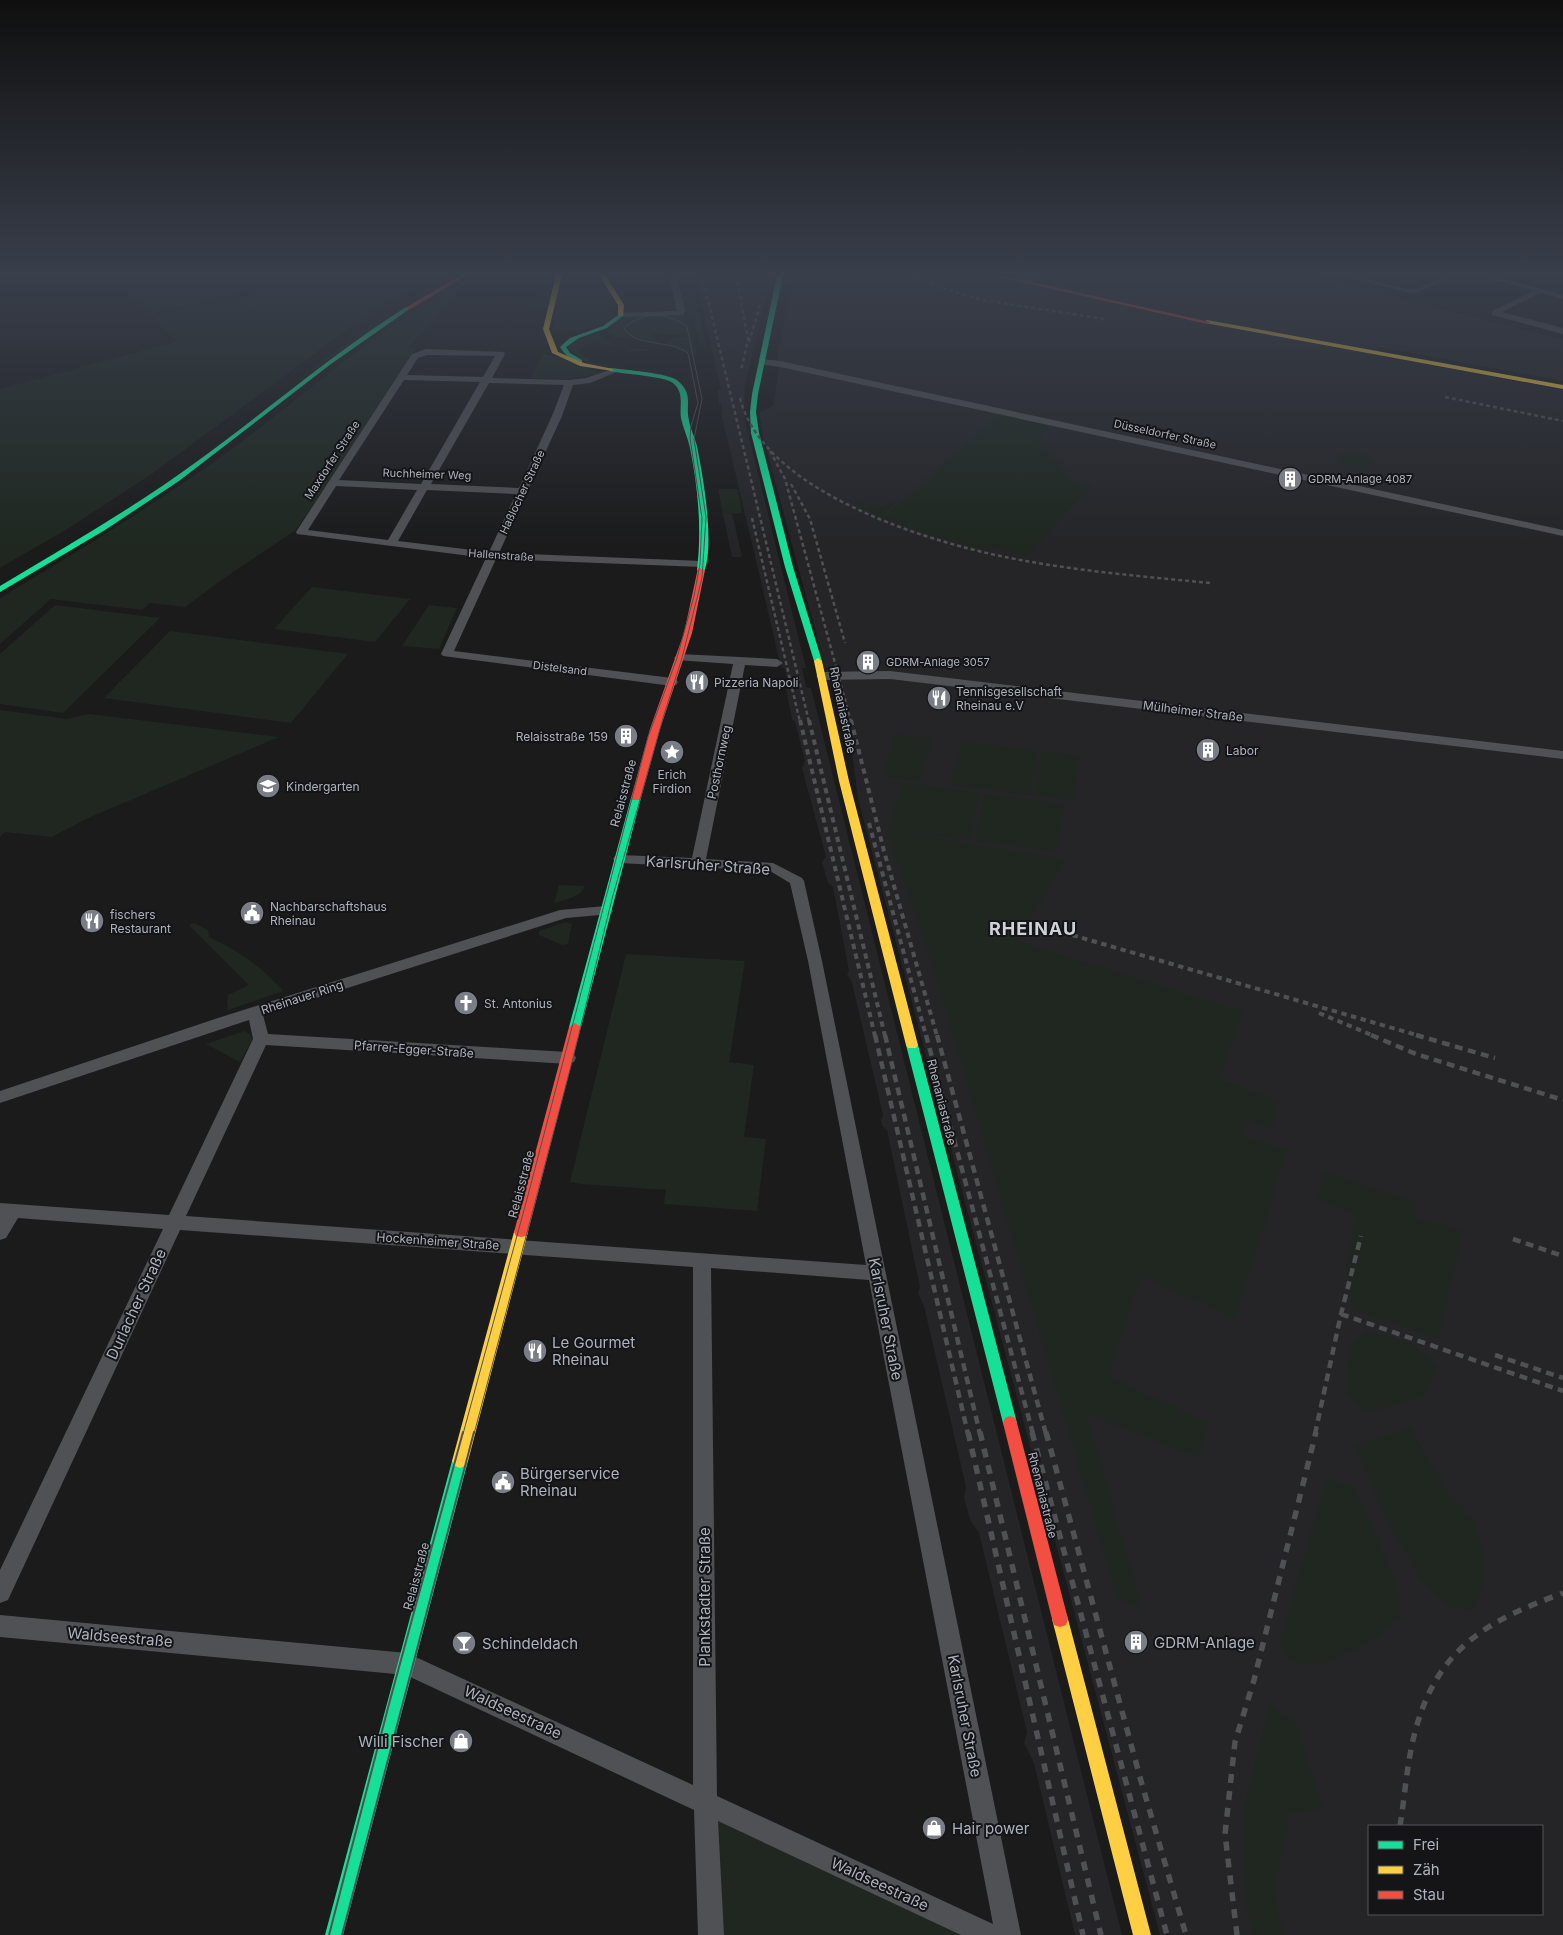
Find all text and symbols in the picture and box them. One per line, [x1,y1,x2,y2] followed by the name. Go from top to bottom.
[1113,416,1217,452] street label: Düsseldorfer Straße
[301,418,363,502] street label: Maxdorfer Straße
[496,448,548,536] street label: Haßlocher Straße
[382,465,472,483] street label: Ruchheimer Weg
[1277,466,1303,492] building icon: GDRM-Anlage 4087
[1308,472,1412,486] place label: GDRM-Anlage 4087
[468,546,534,564] street label: Hallenstraße
[855,649,881,675] building icon: GDRM-Anlage 3057
[886,655,990,669] place label: GDRM-Anlage 3057
[532,658,588,678] street label: Distelsand
[826,665,860,755] street label: Rhenaniastraße
[684,669,710,695] restaurant icon: Pizzeria Napoli
[714,675,799,690] place label: Pizzeria Napoli
[956,684,1062,713] place label: Tennisgesellschaft Rheinau e.V
[926,685,952,711] restaurant icon: Tennisgesellschaft Rheinau e.V
[1142,697,1244,725] street label: Mülheimer Straße
[613,723,639,749] building icon: Relaisstraße 159
[704,724,734,800] street label: Posthornweg
[516,729,608,744] place label: Relaisstraße 159
[1195,737,1221,763] building icon: Labor
[659,739,685,765] place icon: Erich Firdion
[1226,743,1259,758] place label: Labor
[607,758,639,828] street label: Relaisstraße
[653,767,691,796] place label: Erich Firdion
[255,773,281,799] school or university icon: Kindergarten
[286,779,360,794] place label: Kindergarten
[645,851,771,879] street label: Karlsruher Straße
[270,899,387,928] place label: Nachbarschaftshaus Rheinau
[239,900,265,926] public building icon: Nachbarschaftshaus Rheinau
[110,907,171,936] place label: fischers Restaurant
[79,908,105,934] restaurant icon: fischers Restaurant
[989,918,1077,939] district label: RHEINAU
[259,977,345,1017] street label: Rheinauer Ring
[453,990,479,1016] church icon: St. Antonius
[484,996,552,1011] place label: St. Antonius
[354,1037,474,1061] street label: Pfarrer-Egger-Straße
[924,1057,960,1147] street label: Rhenaniastraße
[505,1149,537,1219] street label: Relaisstraße
[376,1229,500,1253] street label: Hockenheimer Straße
[102,1245,170,1363] street label: Durlacher Straße
[865,1256,907,1382] street label: Karlsruher Straße
[552,1333,635,1369] place label: Le Gourmet Rheinau
[522,1338,548,1364] restaurant icon: Le Gourmet Rheinau
[1025,1450,1061,1540] street label: Rhenaniastraße
[520,1464,620,1500] place label: Bürgerservice Rheinau
[490,1469,516,1495] public building icon: Bürgerservice Rheinau
[695,1527,714,1667] street label: Plankstadter Straße
[400,1541,432,1611] street label: Relaisstraße
[67,1623,173,1651] street label: Waldseestraße
[1123,1629,1149,1655] building icon: GDRM-Anlage
[451,1630,477,1656] bar icon: Schindeldach
[1154,1633,1255,1652] place label: GDRM-Anlage
[482,1634,578,1653] place label: Schindeldach
[944,1653,986,1779] street label: Karlsruher Straße
[461,1681,565,1743] street label: Waldseestraße
[448,1728,474,1754] shop icon: Willi Fischer
[358,1732,444,1751] place label: Willi Fischer
[921,1815,947,1841] shop icon: Hair power
[952,1819,1030,1838] place label: Hair power
[1368,1825,1543,1915] legend
[1413,1835,1439,1854] text: Frei
[828,1853,932,1915] street label: Waldseestraße
[1413,1860,1440,1879] text: Zäh
[1413,1885,1445,1904] text: Stau

